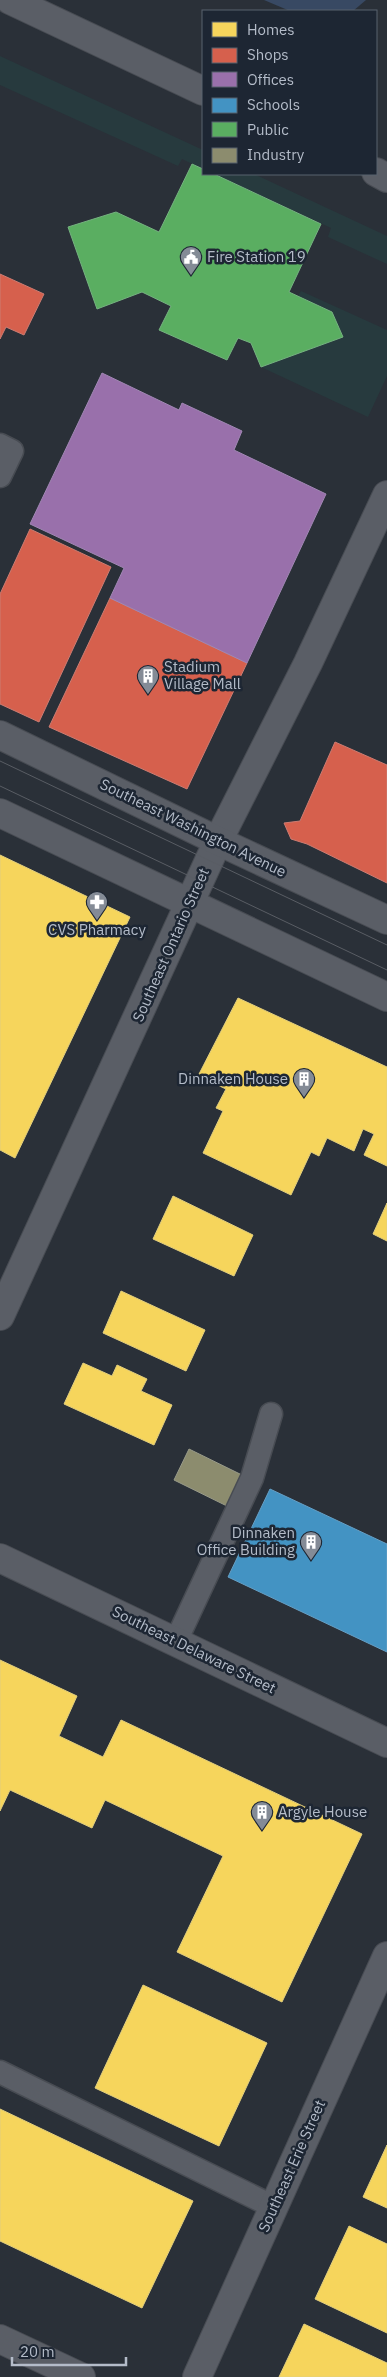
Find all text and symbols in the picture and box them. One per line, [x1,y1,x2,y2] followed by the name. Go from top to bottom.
[202,10,377,175] legend
[247,20,295,39] text: Homes
[247,45,289,64] text: Shops
[247,70,294,89] text: Offices
[247,95,300,114] text: Schools
[247,120,289,139] text: Public
[247,145,305,164] text: Industry
[179,245,203,276] public building icon: Fire Station 19
[207,247,306,266] place label: Fire Station 19
[164,657,241,693] place label: Stadium Village Mall
[136,664,160,695] building icon: Stadium Village Mall
[97,774,289,881] street label: Southeast Washington Avenue
[128,865,213,1025] street label: Southeast Ontario Street
[85,890,109,921] pharmacy icon: CVS Pharmacy
[48,920,146,939] place label: CVS Pharmacy
[292,1067,316,1098] building icon: Dinnaken House
[178,1069,288,1088] place label: Dinnaken House
[197,1523,295,1559] place label: Dinnaken Office Building
[299,1530,323,1561] building icon: Dinnaken Office Building
[109,1602,279,1697] street label: Southeast Delaware Street
[250,1800,274,1831] building icon: Argyle House
[278,1802,367,1821] place label: Argyle House
[254,2097,329,2235] street label: Southeast Erie Street
[12,2334,126,2366] scale bar
[20,2342,55,2361] text: 20 m

